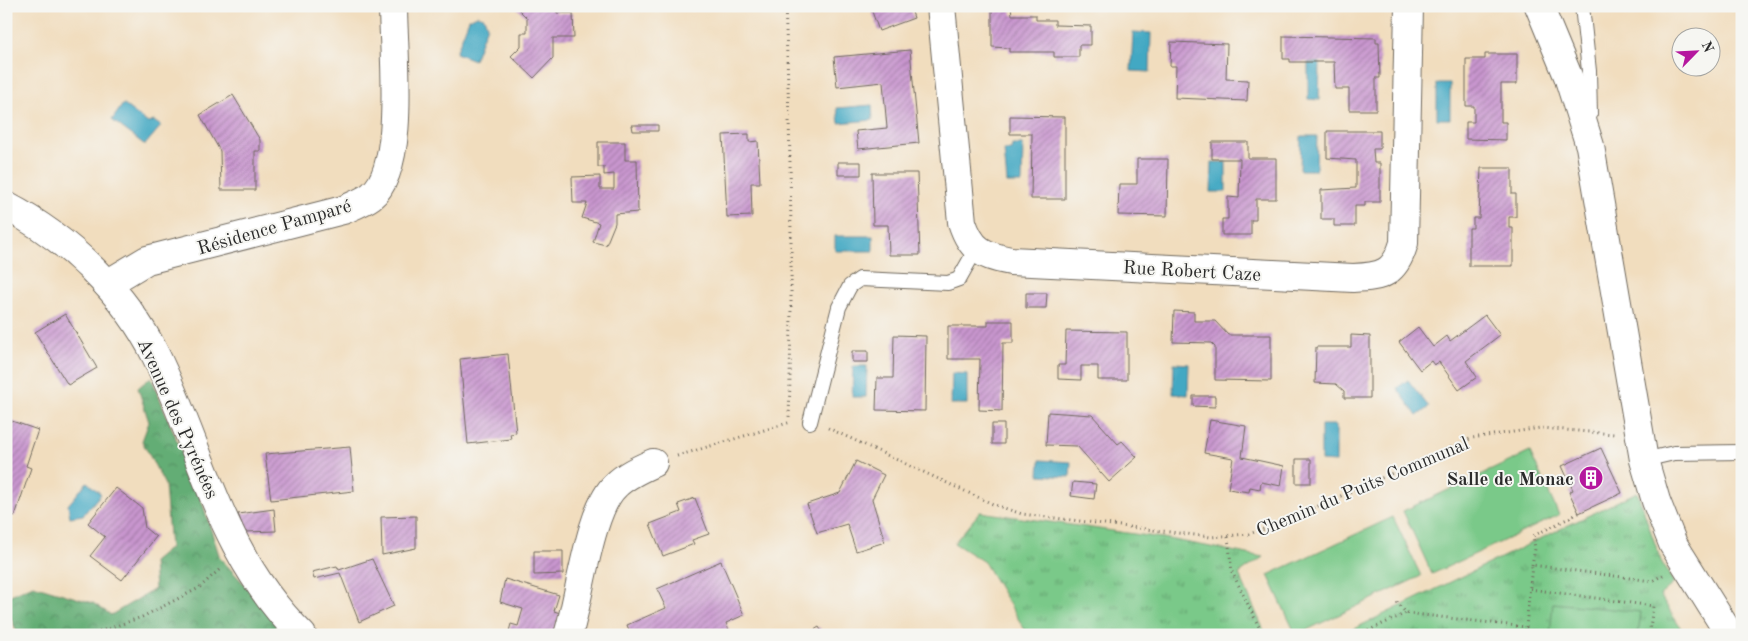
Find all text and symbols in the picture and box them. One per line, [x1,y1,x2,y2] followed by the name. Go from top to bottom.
[1670,28,1720,78] north arrow
[1698,39,1716,55] text: N
[196,197,354,259] street label: Résidence Pamparé
[1122,259,1261,286] street label: Rue Robert Caze
[133,336,221,502] street label: Avenue des Pyrénées
[1254,435,1472,542] street label: Chemin du Puits Communal
[1578,465,1604,491] building icon: Salle de Monac
[1446,471,1574,490] place label: Salle de Monac

